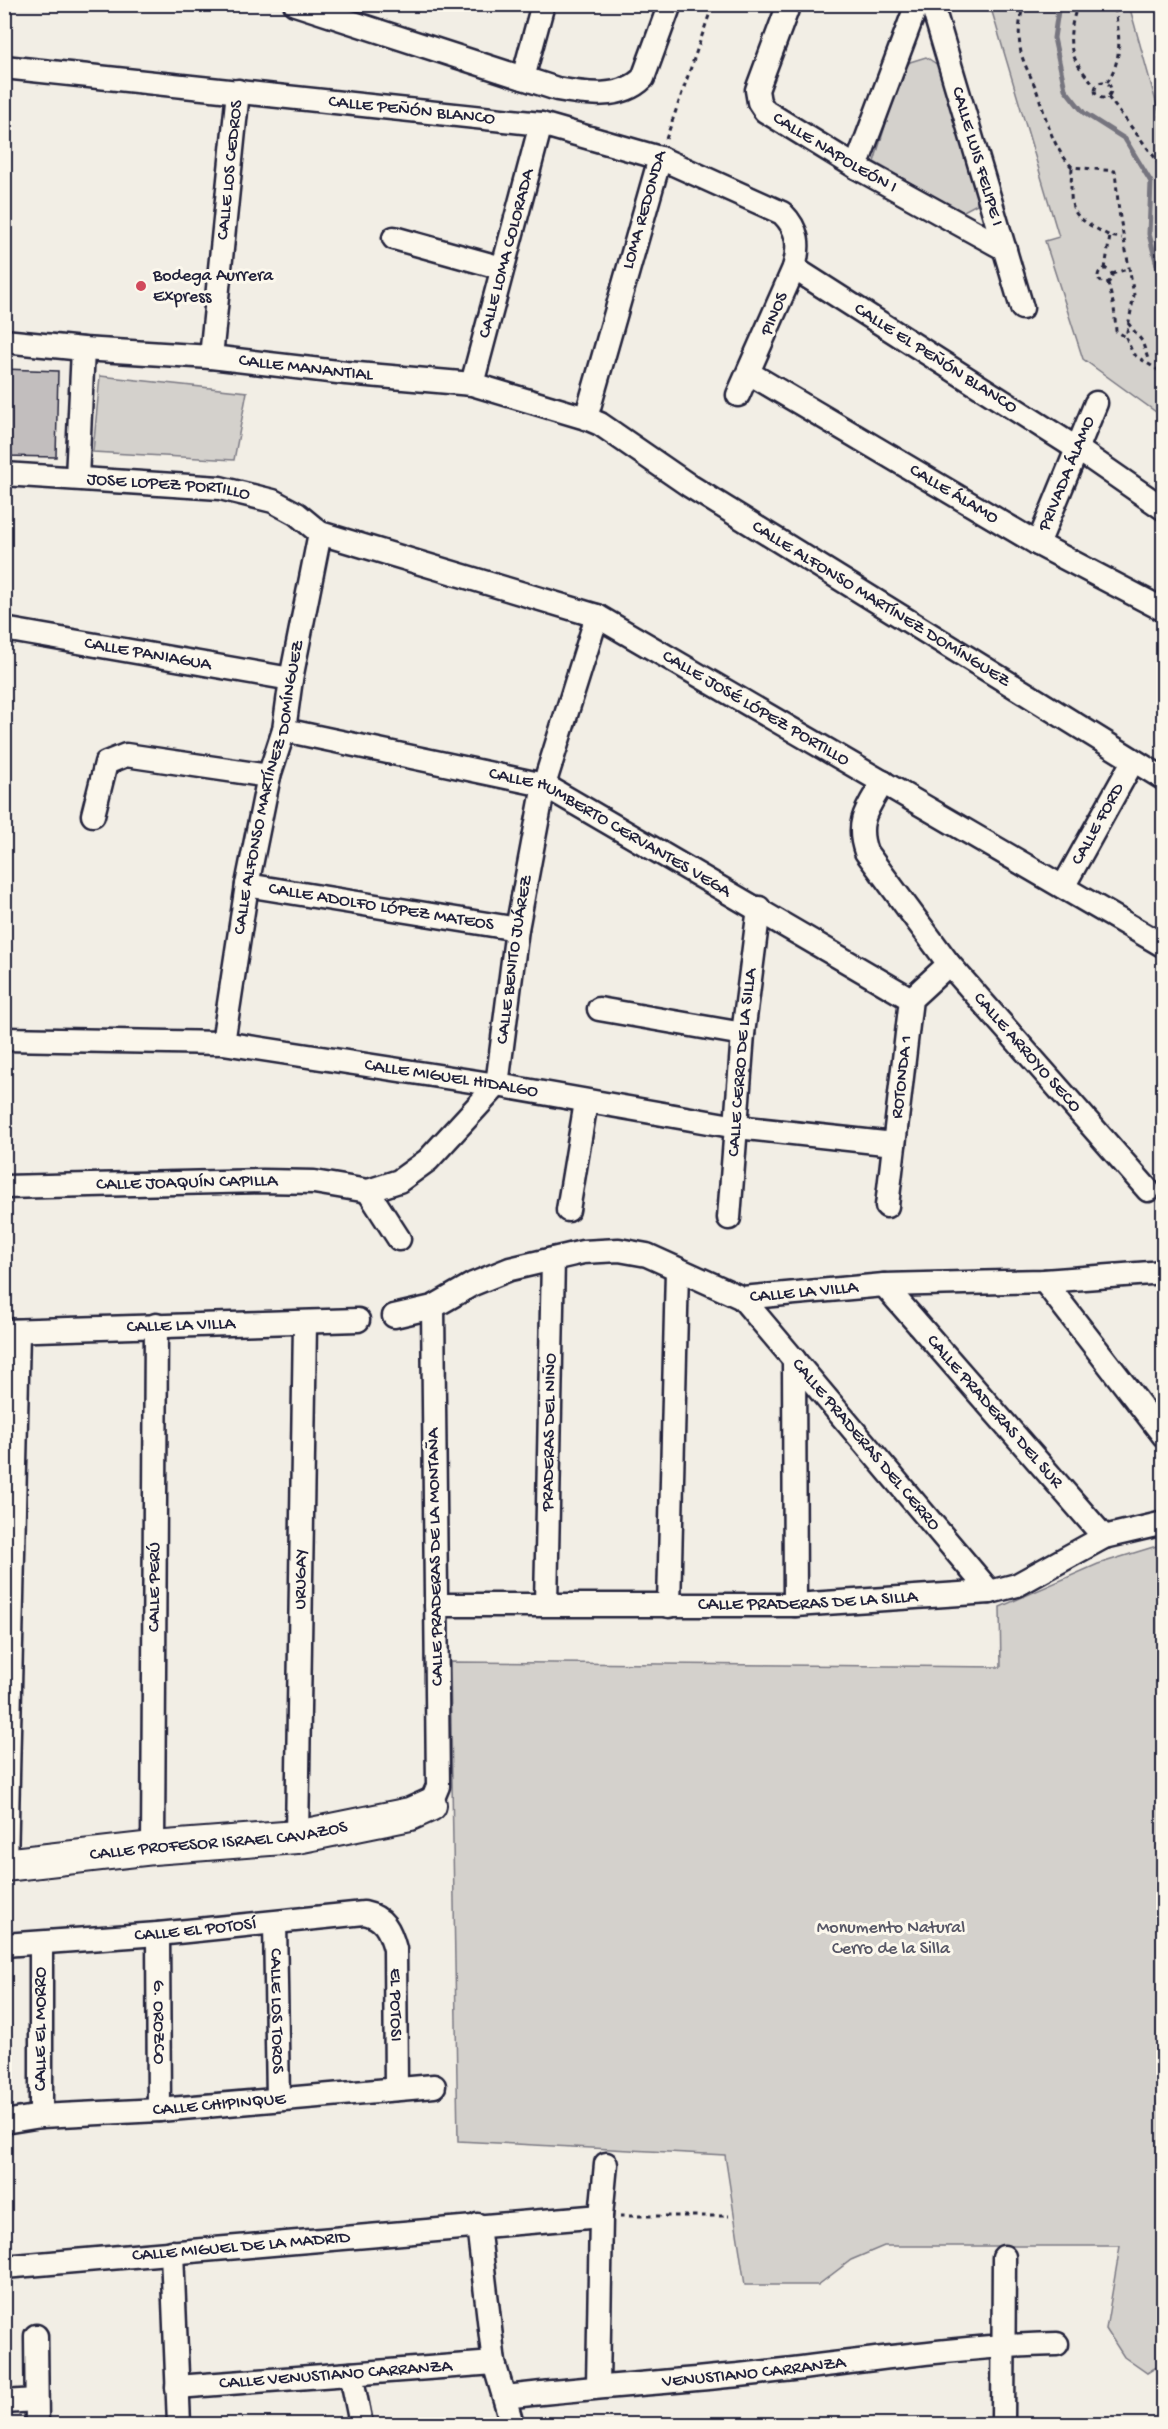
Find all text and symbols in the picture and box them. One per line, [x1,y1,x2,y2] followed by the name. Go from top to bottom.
[947,84,1008,229] street label: CALLE LUIS FELIPE I
[327,91,496,130] street label: CALLE PEÑÓN BLANCO
[212,98,248,241] street label: CALLE LOS CEDROS
[769,108,901,198] street label: CALLE NAPOLEÓN I
[618,147,672,272] street label: LOMA REDONDA
[474,165,539,340] street label: CALLE LOMA COLORADA
[152,266,274,308] place label: Bodega Aurrera Express
[134,279,148,293] marker: Bodega Aurrera Express
[756,289,794,340] street label: PINOS
[850,298,1021,418] street label: CALLE EL PEÑÓN BLANCO
[238,350,375,386] street label: CALLE MANANTIAL
[1034,413,1100,535] street label: PRIVADA ÁLAMO
[905,460,1002,529] street label: CALLE ÁLAMO
[86,469,252,506] street label: JOSE LOPEZ PORTILLO
[748,516,1014,692] street label: CALLE ALFONSO MARTÍNEZ DOMÍNGUEZ
[83,633,214,676] street label: CALLE PANIAGUA
[229,638,309,936] street label: CALLE ALFONSO MARTÍNEZ DOMÍNGUEZ
[658,646,853,771] street label: CALLE JOSÉ LÓPEZ PORTILLO
[487,763,736,903] street label: CALLE HUMBERTO CERVANTES VEGA
[1067,779,1129,869] street label: CALLE FORD
[492,873,537,1045] street label: CALLE BENITO JUÁREZ
[267,878,496,936] street label: CALLE ADOLFO LÓPEZ MATEOS
[723,966,762,1158] street label: CALLE CERRO DE LA SILLA
[969,988,1086,1117] street label: CALLE ARROYO SECO
[887,1034,917,1120] street label: ROTONDA 1
[363,1054,540,1103] street label: CALLE MIGUEL HIDALGO
[96,1170,279,1195] street label: CALLE JOAQUÍN CAPILLA
[749,1277,860,1308] street label: CALLE LA VILLA
[126,1313,237,1338] street label: CALLE LA VILLA
[922,1331,1067,1493] street label: CALLE PRADERAS DEL SUR
[537,1353,562,1512] street label: PRADERAS DEL NIÑO
[787,1354,945,1535] street label: CALLE PRADERAS DEL CERRO
[423,1426,449,1686] street label: CALLE PRADERAS DE LA MONTAÑA
[144,1542,165,1632] street label: CALLE PERÚ
[290,1549,312,1609] street label: URUGAY
[698,1586,920,1616] street label: CALLE PRADERAS DE LA SILLA
[89,1816,350,1866] street label: CALLE PROFESOR ISRAEL CAVAZOS
[134,1913,258,1946] street label: CALLE EL POTOSÍ
[817,1918,965,1960] park label: Monumento Natural Cerro de la Silla
[265,1948,288,2075] street label: CALLE LOS TOROS
[31,1967,52,2091] street label: CALLE EL MORRO
[385,1968,406,2042] street label: EL POTOSI
[148,1980,169,2065] street label: G. OROZCO
[152,2088,287,2121] street label: CALLE CHIPINQUE
[131,2227,351,2267] street label: CALLE MIGUEL DE LA MADRID
[660,2352,848,2393] street label: VENUSTIANO CARRANZA
[218,2356,454,2394] street label: CALLE VENUSTIANO CARRANZA

